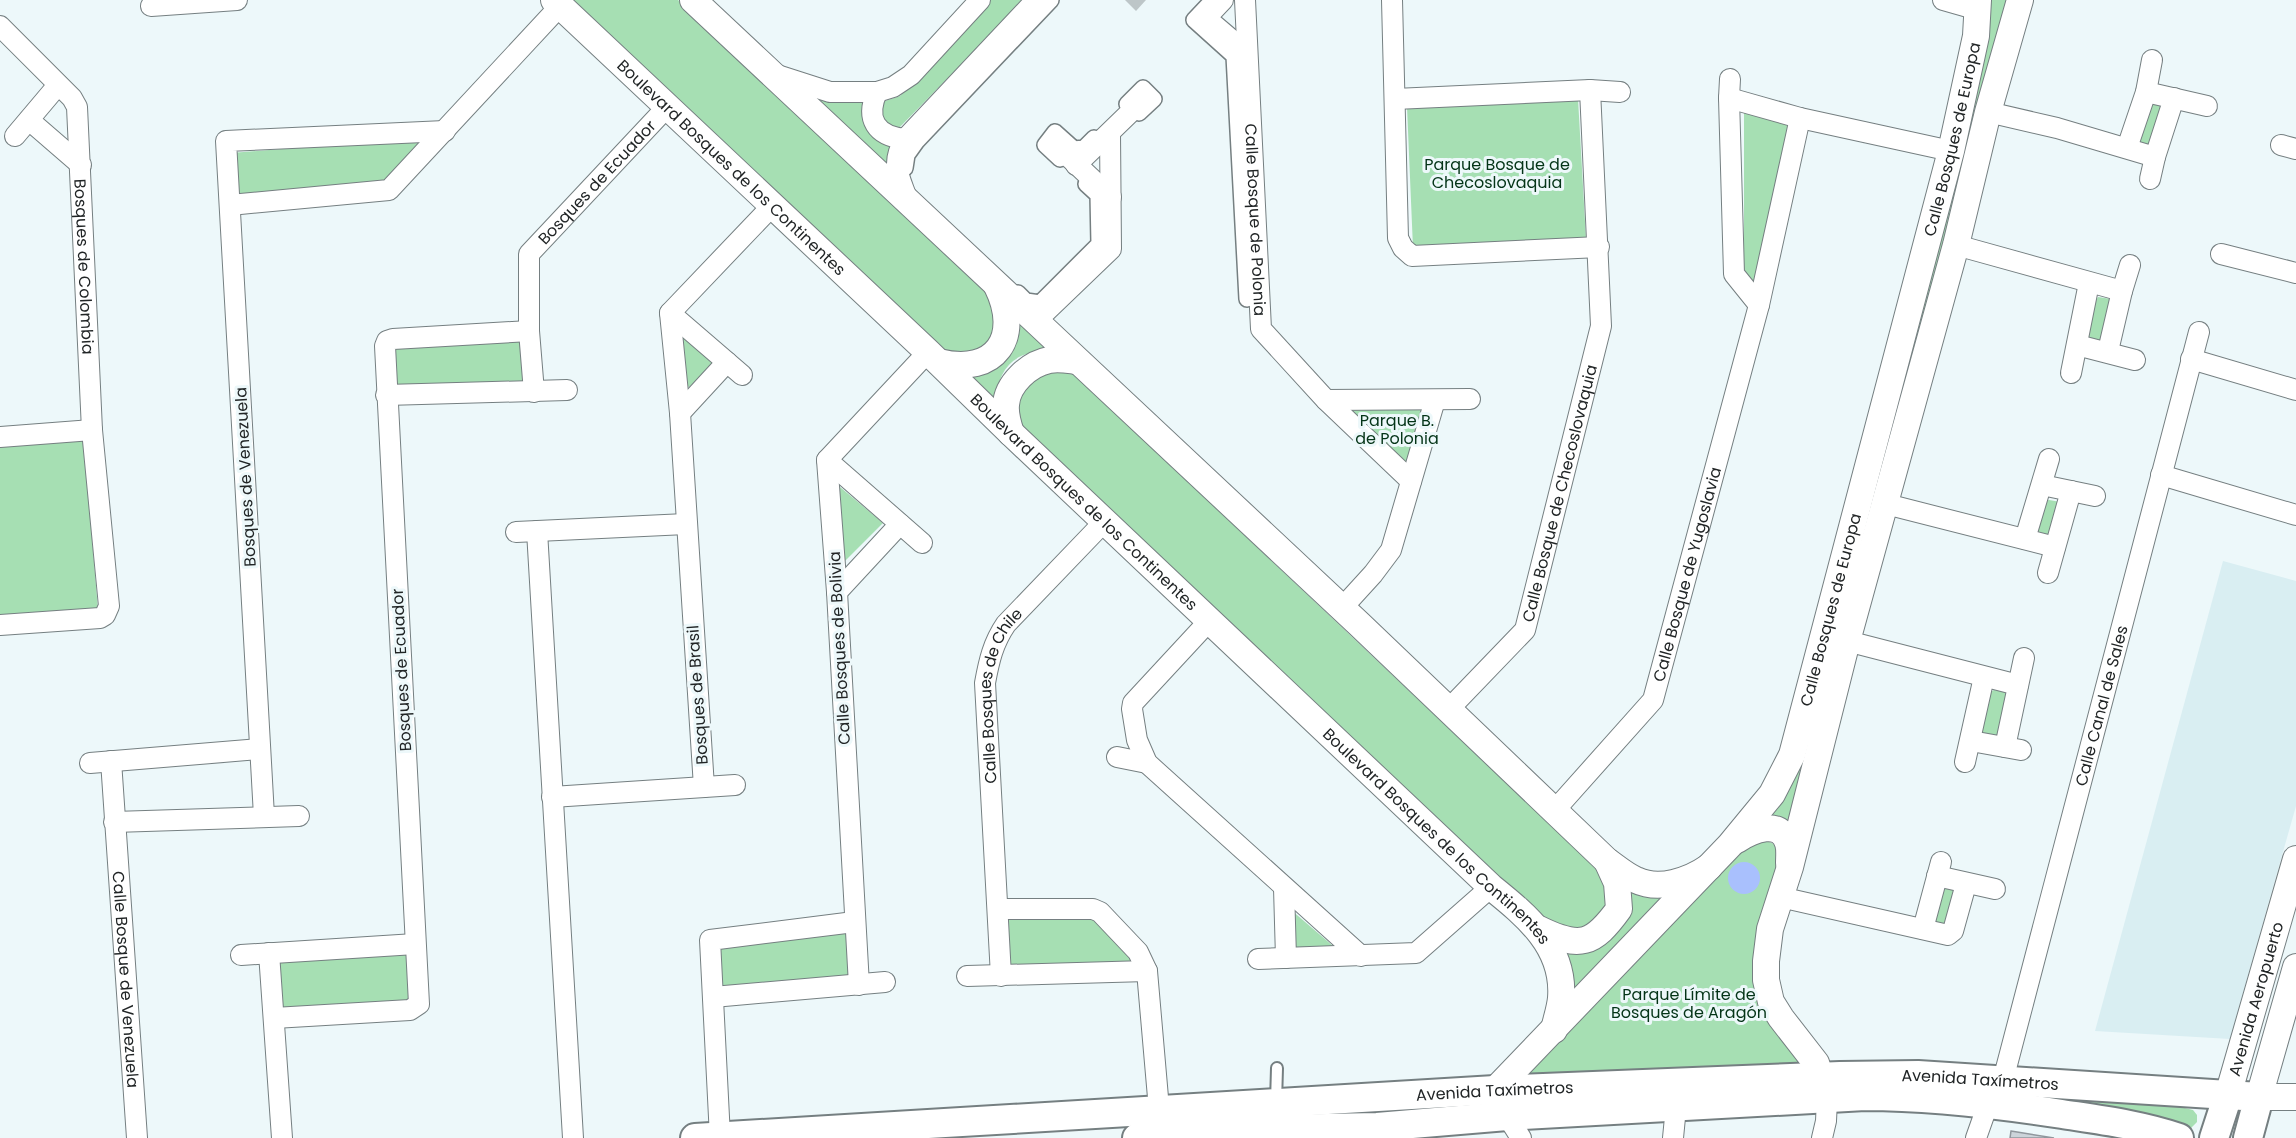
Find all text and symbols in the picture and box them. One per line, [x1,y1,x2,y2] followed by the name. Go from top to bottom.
[1918,40,1986,239] street label: Calle Bosques de Europa
[612,54,851,281] street label: Boulevard Bosques de los Continentes
[533,115,661,250] street label: Bosques de Ecuador
[1239,123,1271,317] street label: Calle Bosque de Polonia
[1424,153,1570,194] park label: Parque Bosque de Checoslovaquia
[68,178,99,355] street label: Bosques de Colombia
[1516,362,1603,625] street label: Calle Bosque de Checoslovaquia
[229,386,262,568] street label: Bosques de Venezuela
[965,388,1203,616] street label: Boulevard Bosques de los Continentes
[1355,409,1439,450] park label: Parque B. de Polonia
[1647,464,1727,684] street label: Calle Bosque de Yugoslavia
[1794,511,1867,709] street label: Calle Bosques de Europa
[823,551,856,745] street label: Calle Bosques de Bolivia
[386,588,417,752] street label: Bosques de Ecuador
[974,603,1028,784] street label: Calle Bosques de Chile
[2070,623,2134,789] street label: Calle Canal de Sales
[681,624,714,766] street label: Bosques de Brasil
[1318,723,1556,949] street label: Boulevard Bosques de los Continentes
[107,870,145,1089] street label: Calle Bosque de Venezuela
[2223,919,2289,1079] street label: Avenida Aeropuerto
[1611,983,1767,1024] park label: Parque Límite de Bosques de Aragón
[1901,1064,2060,1096] street label: Avenida Taxímetros
[1415,1076,1574,1107] street label: Avenida Taxímetros

